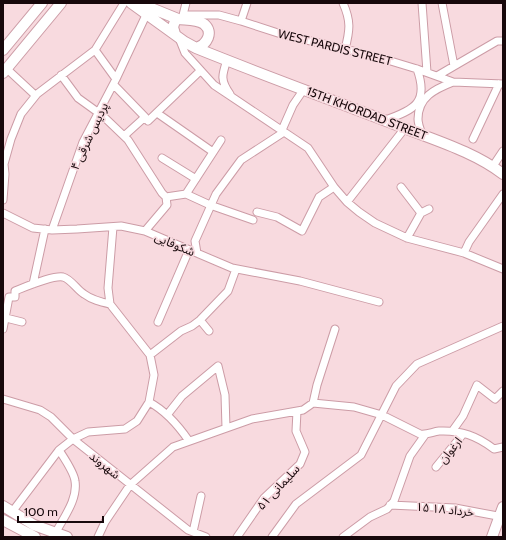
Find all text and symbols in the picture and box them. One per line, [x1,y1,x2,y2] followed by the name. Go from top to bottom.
[276,26,394,69] street label: WEST PARDIS STREET
[305,83,430,143] street label: 15TH KHORDAD STREET
[67,100,112,173] street label: پردیس شرقی ۴
[153,229,197,259] street label: شکوفایی
[435,434,465,466] street label: ارغوان
[87,448,123,482] street label: شهروند
[253,461,303,513] street label: سلیمانی ۵۱
[18,498,103,524] scale bar
[415,498,475,520] street label: ۱۵ خرداد ۱۸
[24,504,58,519] text: 100 m

